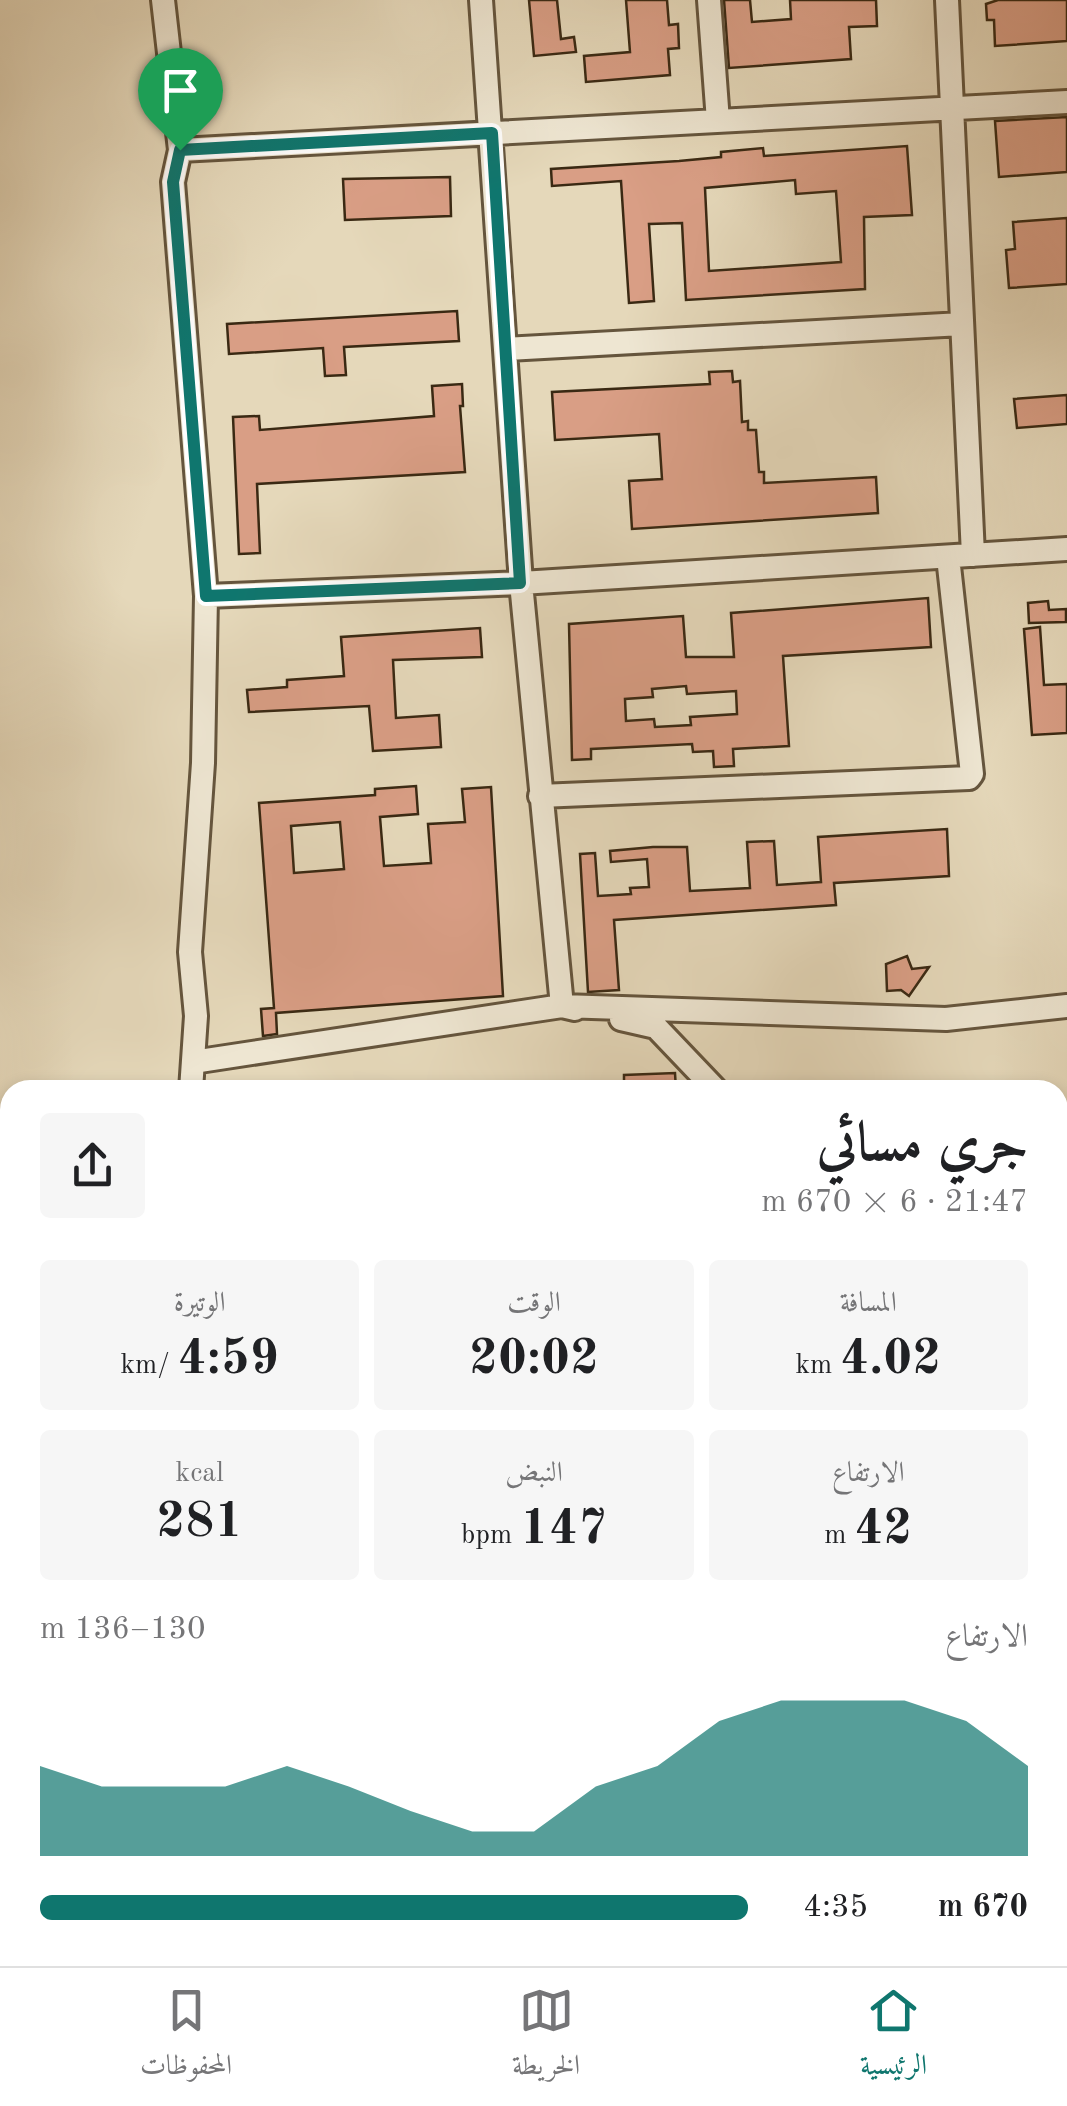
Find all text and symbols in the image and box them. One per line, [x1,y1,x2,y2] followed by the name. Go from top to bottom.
[138,48,223,151] pin
[153,63,208,118] icon: arrive
[40,1113,145,1218] button: share
[817,1118,1028,1173] text: جري مسائي
[761,1187,1028,1219] text: 21:47 · 6 × 670 m
[174,1290,226,1318] text: الوتيرة
[507,1290,561,1318] text: الوقت
[840,1290,897,1318] text: المسافة
[178,1335,279,1385] text: 4:59
[469,1335,599,1385] text: 20:02
[840,1335,941,1385] text: 4.02
[121,1352,178,1380] text: /km
[796,1352,840,1380] text: km
[176,1460,224,1488] text: kcal
[505,1460,563,1488] text: النبض
[832,1460,905,1488] text: الارتفاع
[156,1498,243,1548] text: 281
[520,1505,607,1555] text: 147
[854,1505,912,1555] text: 42
[461,1522,520,1550] text: bpm
[824,1522,854,1550] text: m
[40,1614,206,1646] text: 130–136 m
[945,1622,1028,1654] text: الارتفاع
[803,1892,868,1924] text: 4:35
[938,1892,1028,1924] text: 670 m
[140,1983,232,2092] tab: المحفوظات
[512,1983,580,2092] tab: الخريطة
[860,1983,927,2092] tab: الرئيسية

